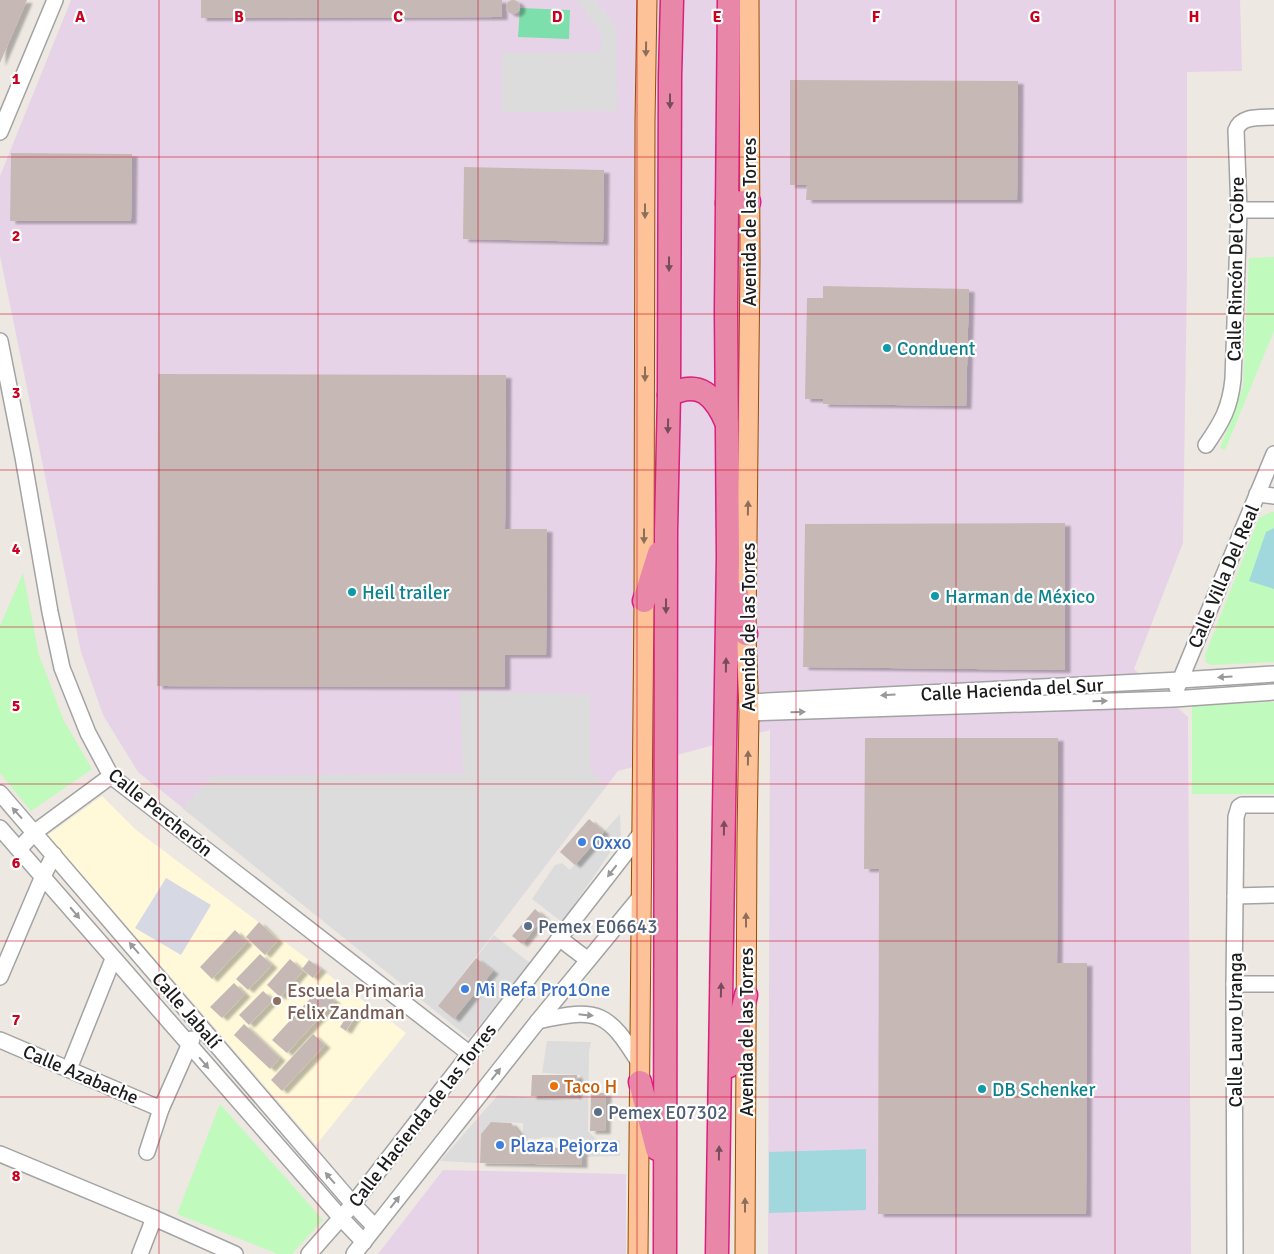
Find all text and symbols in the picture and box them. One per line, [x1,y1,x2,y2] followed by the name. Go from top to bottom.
[75,7,86,27] text: A
[234,7,244,27] text: B
[393,7,403,27] text: C
[552,7,563,27] text: D
[712,7,722,27] text: E
[872,7,881,27] text: F
[1030,7,1040,27] text: G
[1189,7,1199,27] text: H
[642,41,650,57] one-way arrow
[12,69,21,89] text: 1
[666,93,674,109] one-way arrow
[738,137,762,307] street label: Avenida de las Torres
[1222,177,1250,362] street label: Calle Rincón Del Cobre
[641,203,649,219] one-way arrow
[12,226,20,246] text: 2
[665,256,673,272] one-way arrow
[897,337,976,361] place label: Conduent
[881,342,893,354] marker: Conduent
[641,366,649,382] one-way arrow
[12,383,20,403] text: 3
[664,418,672,434] one-way arrow
[744,500,752,516] one-way arrow
[1183,501,1265,652] street label: Calle Villa Del Real
[640,528,648,544] one-way arrow
[12,539,21,559] text: 4
[737,542,761,712] street label: Avenida de las Torres
[362,581,449,605] place label: Heil trailer
[945,585,1095,609] place label: Harman de México
[346,586,358,598] marker: Heil trailer
[929,590,941,602] marker: Harman de México
[662,598,670,614] one-way arrow
[723,657,731,673] one-way arrow
[920,673,1104,707] street label: Calle Hacienda del Sur
[1217,674,1233,682] one-way arrow
[880,691,896,699] one-way arrow
[12,696,20,716] text: 5
[1092,697,1108,705] one-way arrow
[790,707,806,715] one-way arrow
[744,750,752,766] one-way arrow
[103,763,217,862] street label: Calle Percherón
[12,806,23,819] one-way arrow
[720,820,728,836] one-way arrow
[592,831,631,855] place label: Oxxo
[576,836,588,848] marker: Oxxo
[12,853,21,873] text: 6
[606,864,617,877] one-way arrow
[69,906,80,919] one-way arrow
[742,912,750,928] one-way arrow
[538,915,657,939] place label: Pemex E06643
[522,920,534,932] marker: Pemex E06643
[128,941,139,954] one-way arrow
[735,947,759,1117] street label: Avenida de las Torres
[1224,952,1248,1108] street label: Calle Lauro Uranga
[147,968,226,1054] street label: Calle Jabalí
[475,978,610,1002] place label: Mi Refa Pro1One
[287,979,424,1025] place label: Escuela Primaria Felix Zandman
[717,982,725,998] one-way arrow
[459,983,471,995] marker: Mi Refa Pro1One
[271,995,283,1007] marker: Escuela Primaria Felix Zandman
[12,1010,21,1030] text: 7
[578,1011,594,1019] one-way arrow
[344,1019,502,1212] street label: Calle Hacienda de las Torres
[19,1040,142,1110] street label: Calle Azabache
[198,1056,209,1069] one-way arrow
[490,1068,501,1081] one-way arrow
[564,1075,617,1099] place label: Taco H
[992,1078,1095,1102] place label: DB Schenker
[548,1080,560,1092] marker: Taco H
[976,1083,988,1095] marker: DB Schenker
[608,1101,727,1125] place label: Pemex E07302
[592,1106,604,1118] marker: Pemex E07302
[510,1134,619,1158] place label: Plaza Pejorza
[494,1139,506,1151] marker: Plaza Pejorza
[715,1145,723,1161] one-way arrow
[12,1166,21,1186] text: 8
[325,1171,336,1184] one-way arrow
[389,1196,400,1209] one-way arrow
[741,1197,749,1213] one-way arrow

